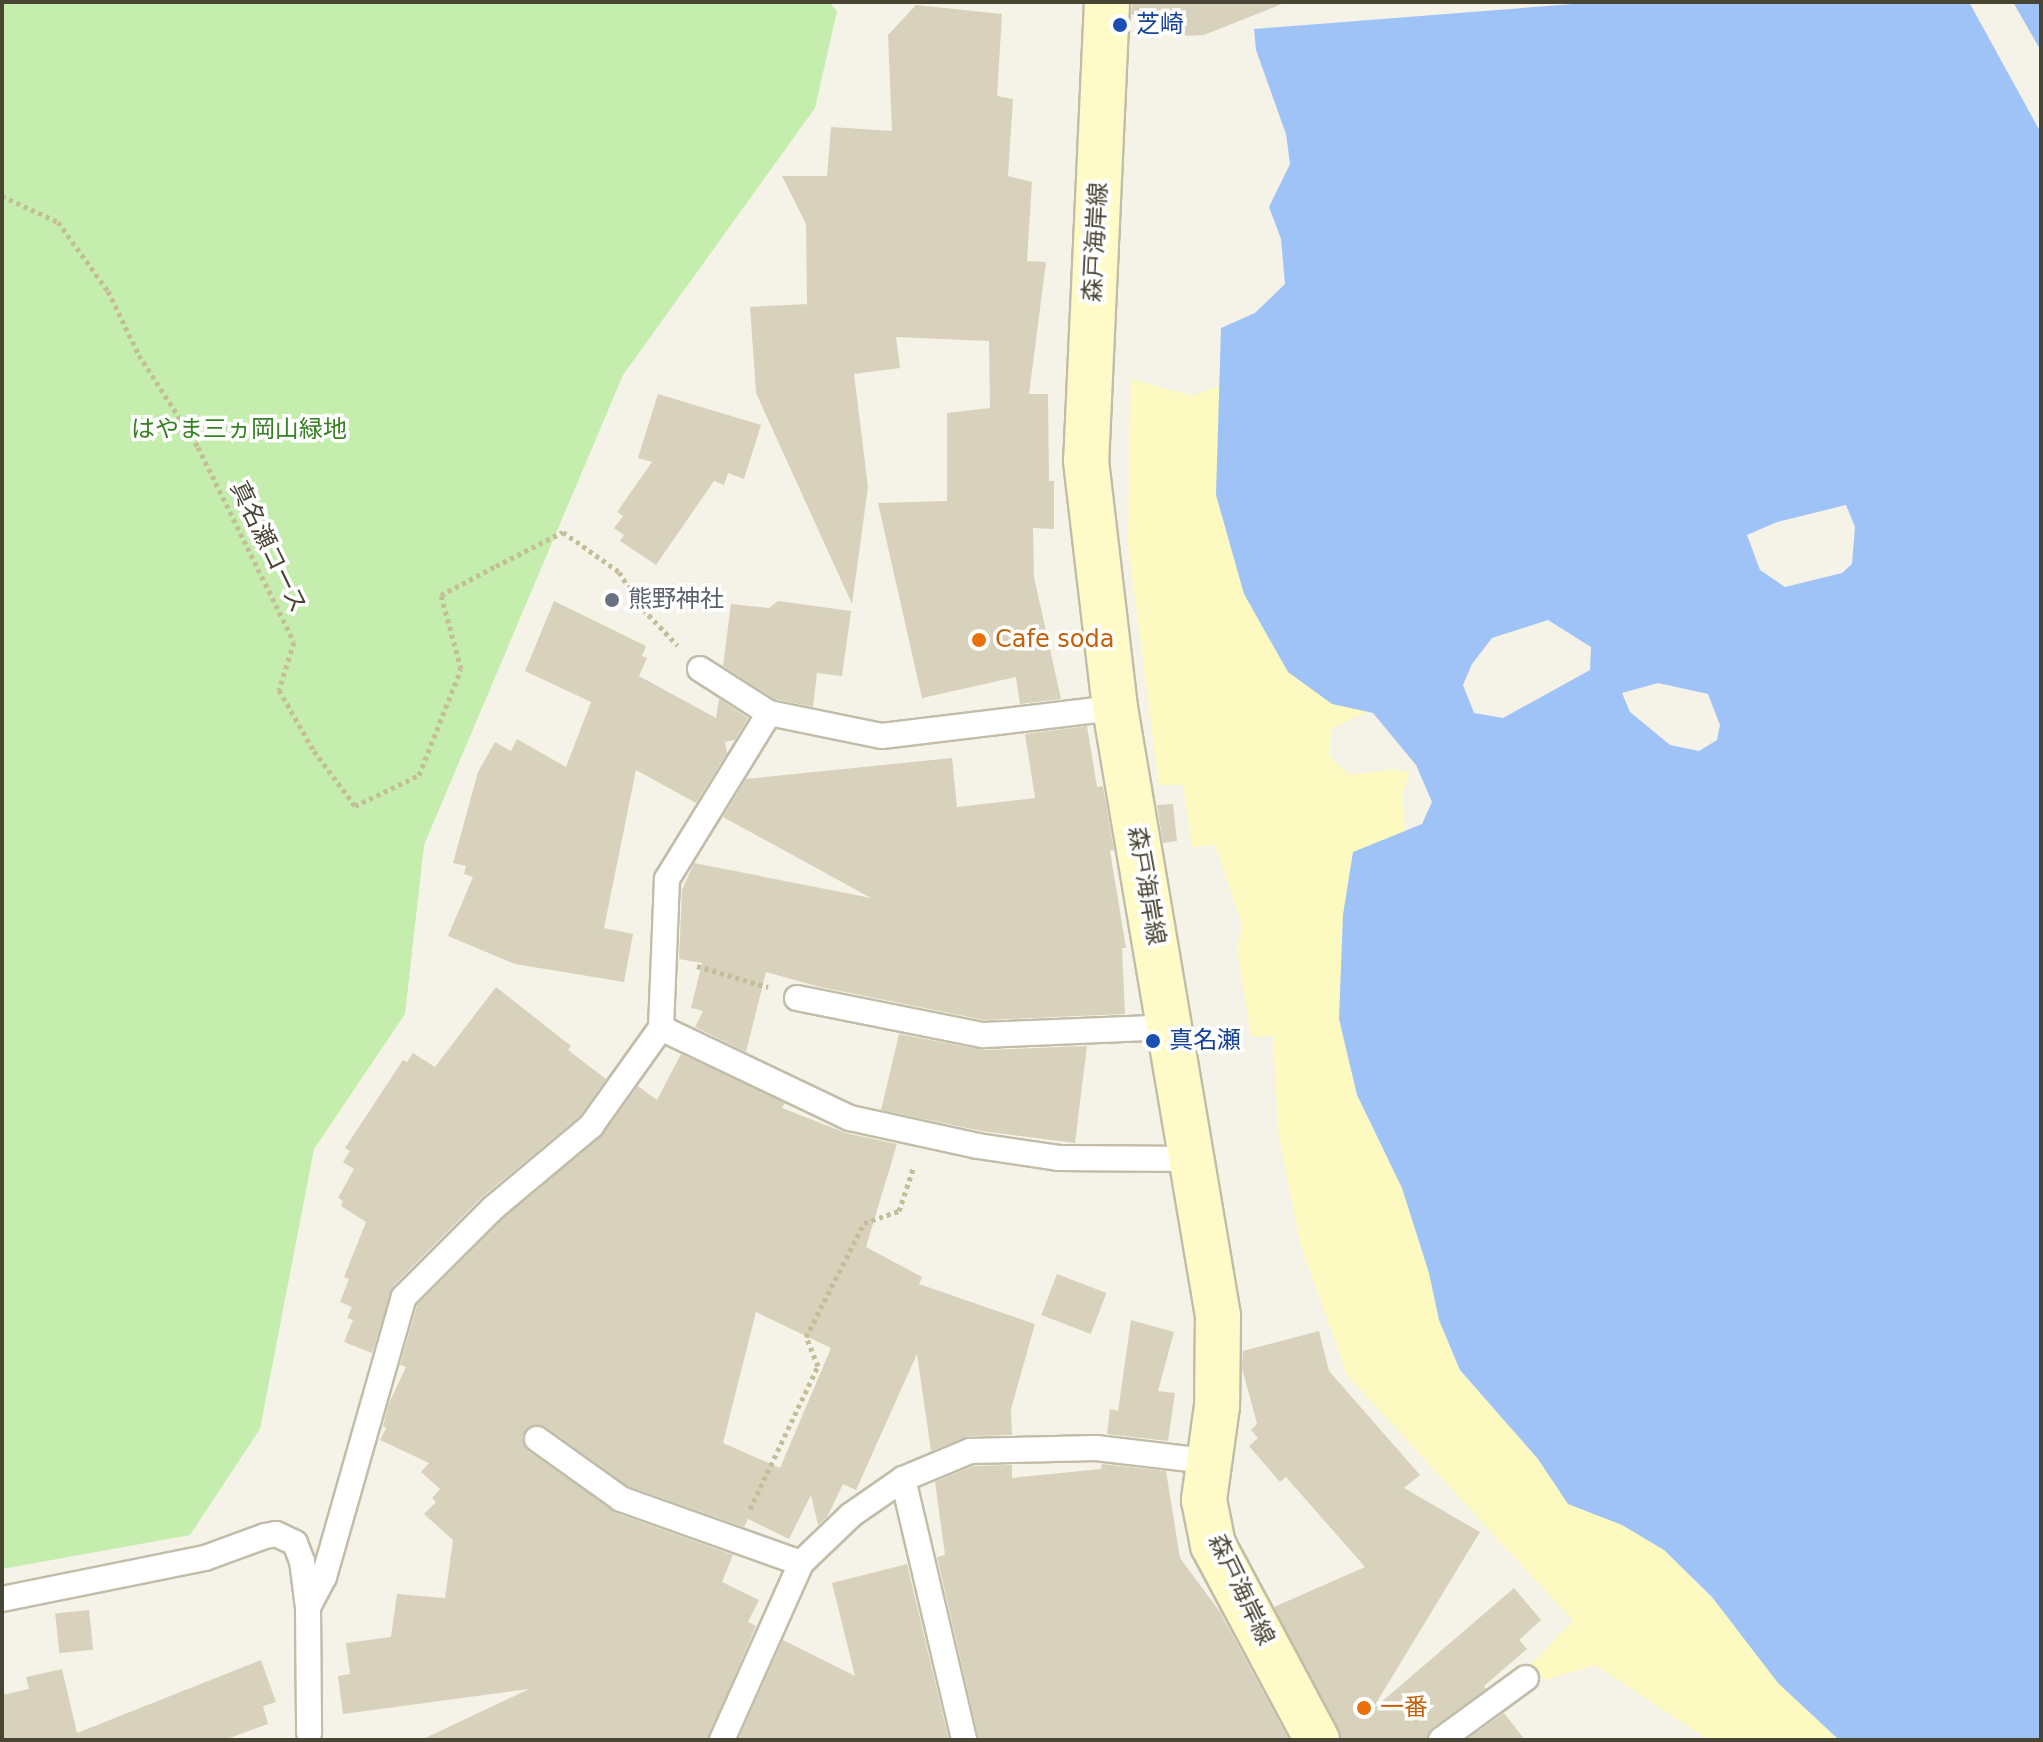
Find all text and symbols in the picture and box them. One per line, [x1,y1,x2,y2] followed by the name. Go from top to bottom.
[1136,11,1184,39] place label: 芝崎
[1111,16,1129,34] marker: 芝崎
[1078,181,1114,303] street label: 森戸海岸線
[131,416,347,444] park label: はやま三ヵ岡山緑地
[223,476,313,618] street label: 真名瀬コース
[628,586,724,614] place label: 熊野神社
[603,591,621,609] marker: 熊野神社
[995,626,1114,654] place label: Cafe soda
[970,631,988,649] marker: Cafe soda
[1121,824,1171,948] street label: 森戸海岸線
[1169,1027,1241,1055] place label: 真名瀬
[1144,1032,1162,1050] marker: 真名瀬
[1202,1530,1280,1650] street label: 森戸海岸線
[1380,1694,1428,1722] place label: 一番
[1355,1699,1373,1717] marker: 一番

